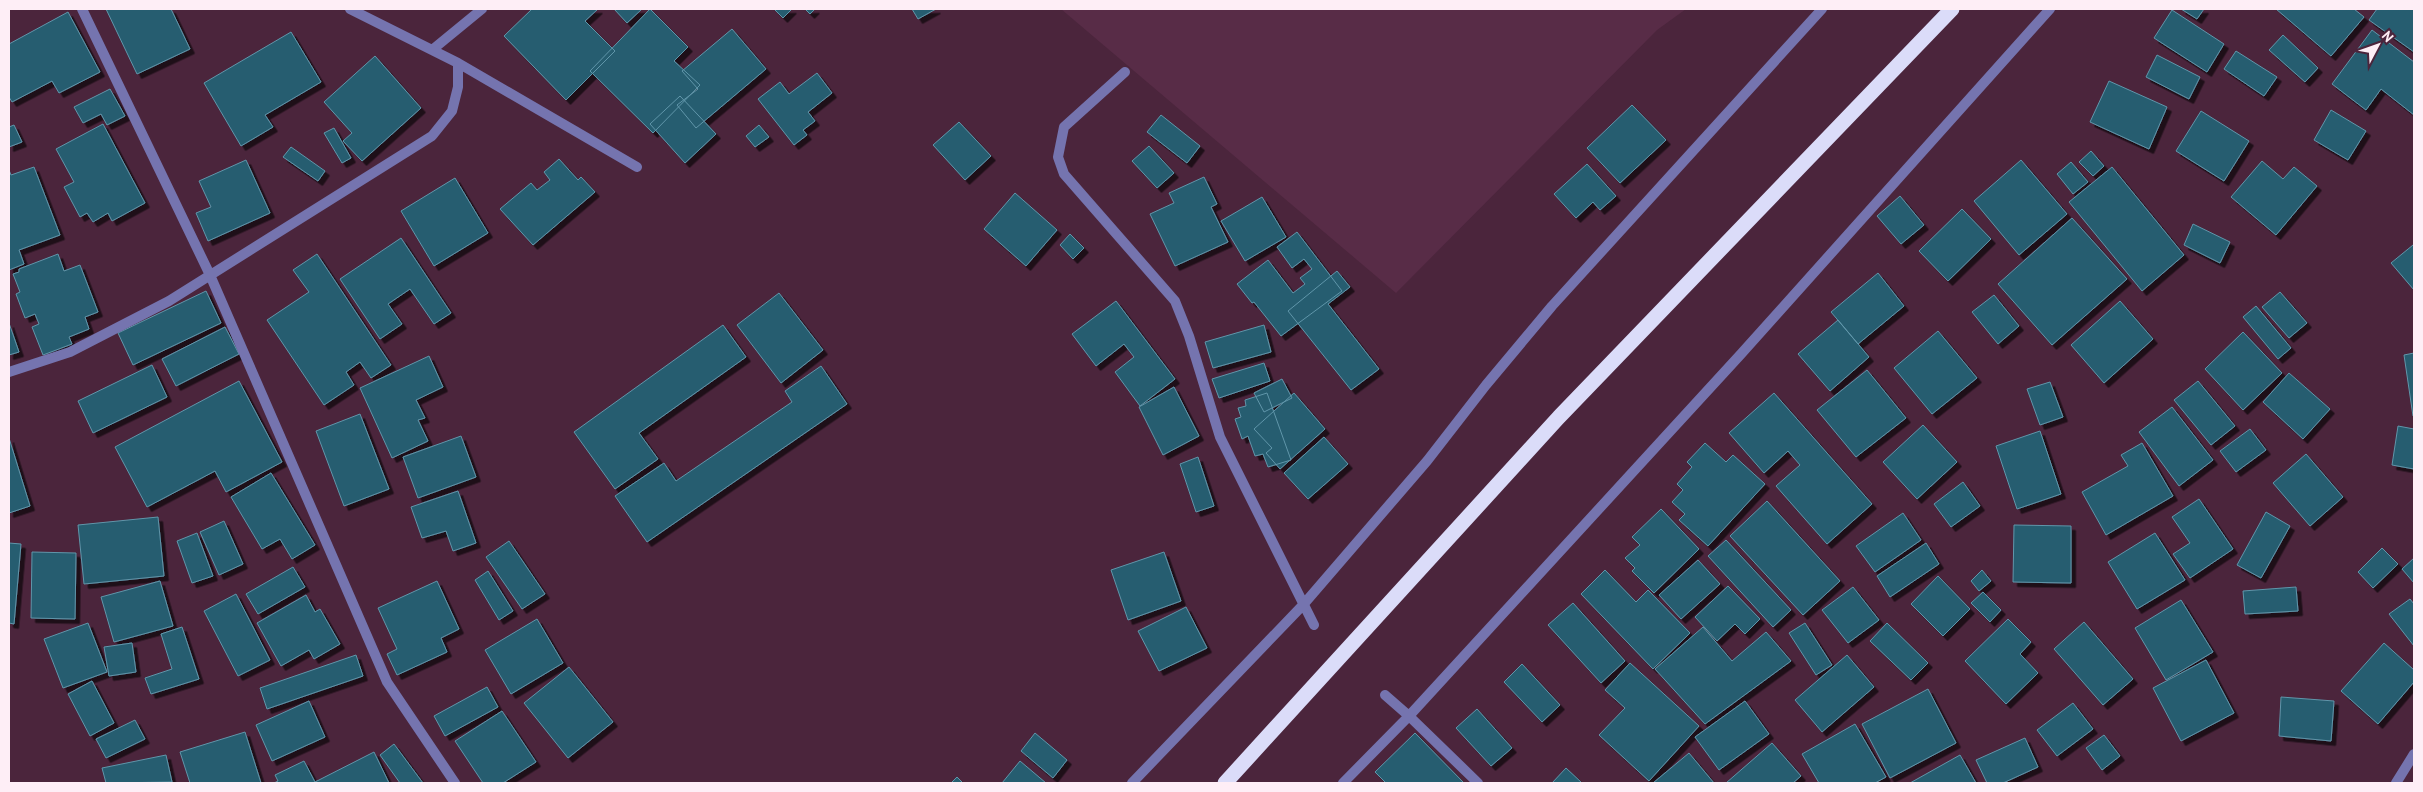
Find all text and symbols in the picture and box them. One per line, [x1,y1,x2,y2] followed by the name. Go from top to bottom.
[2353,20,2403,70] north arrow
[2378,27,2398,46] text: N

